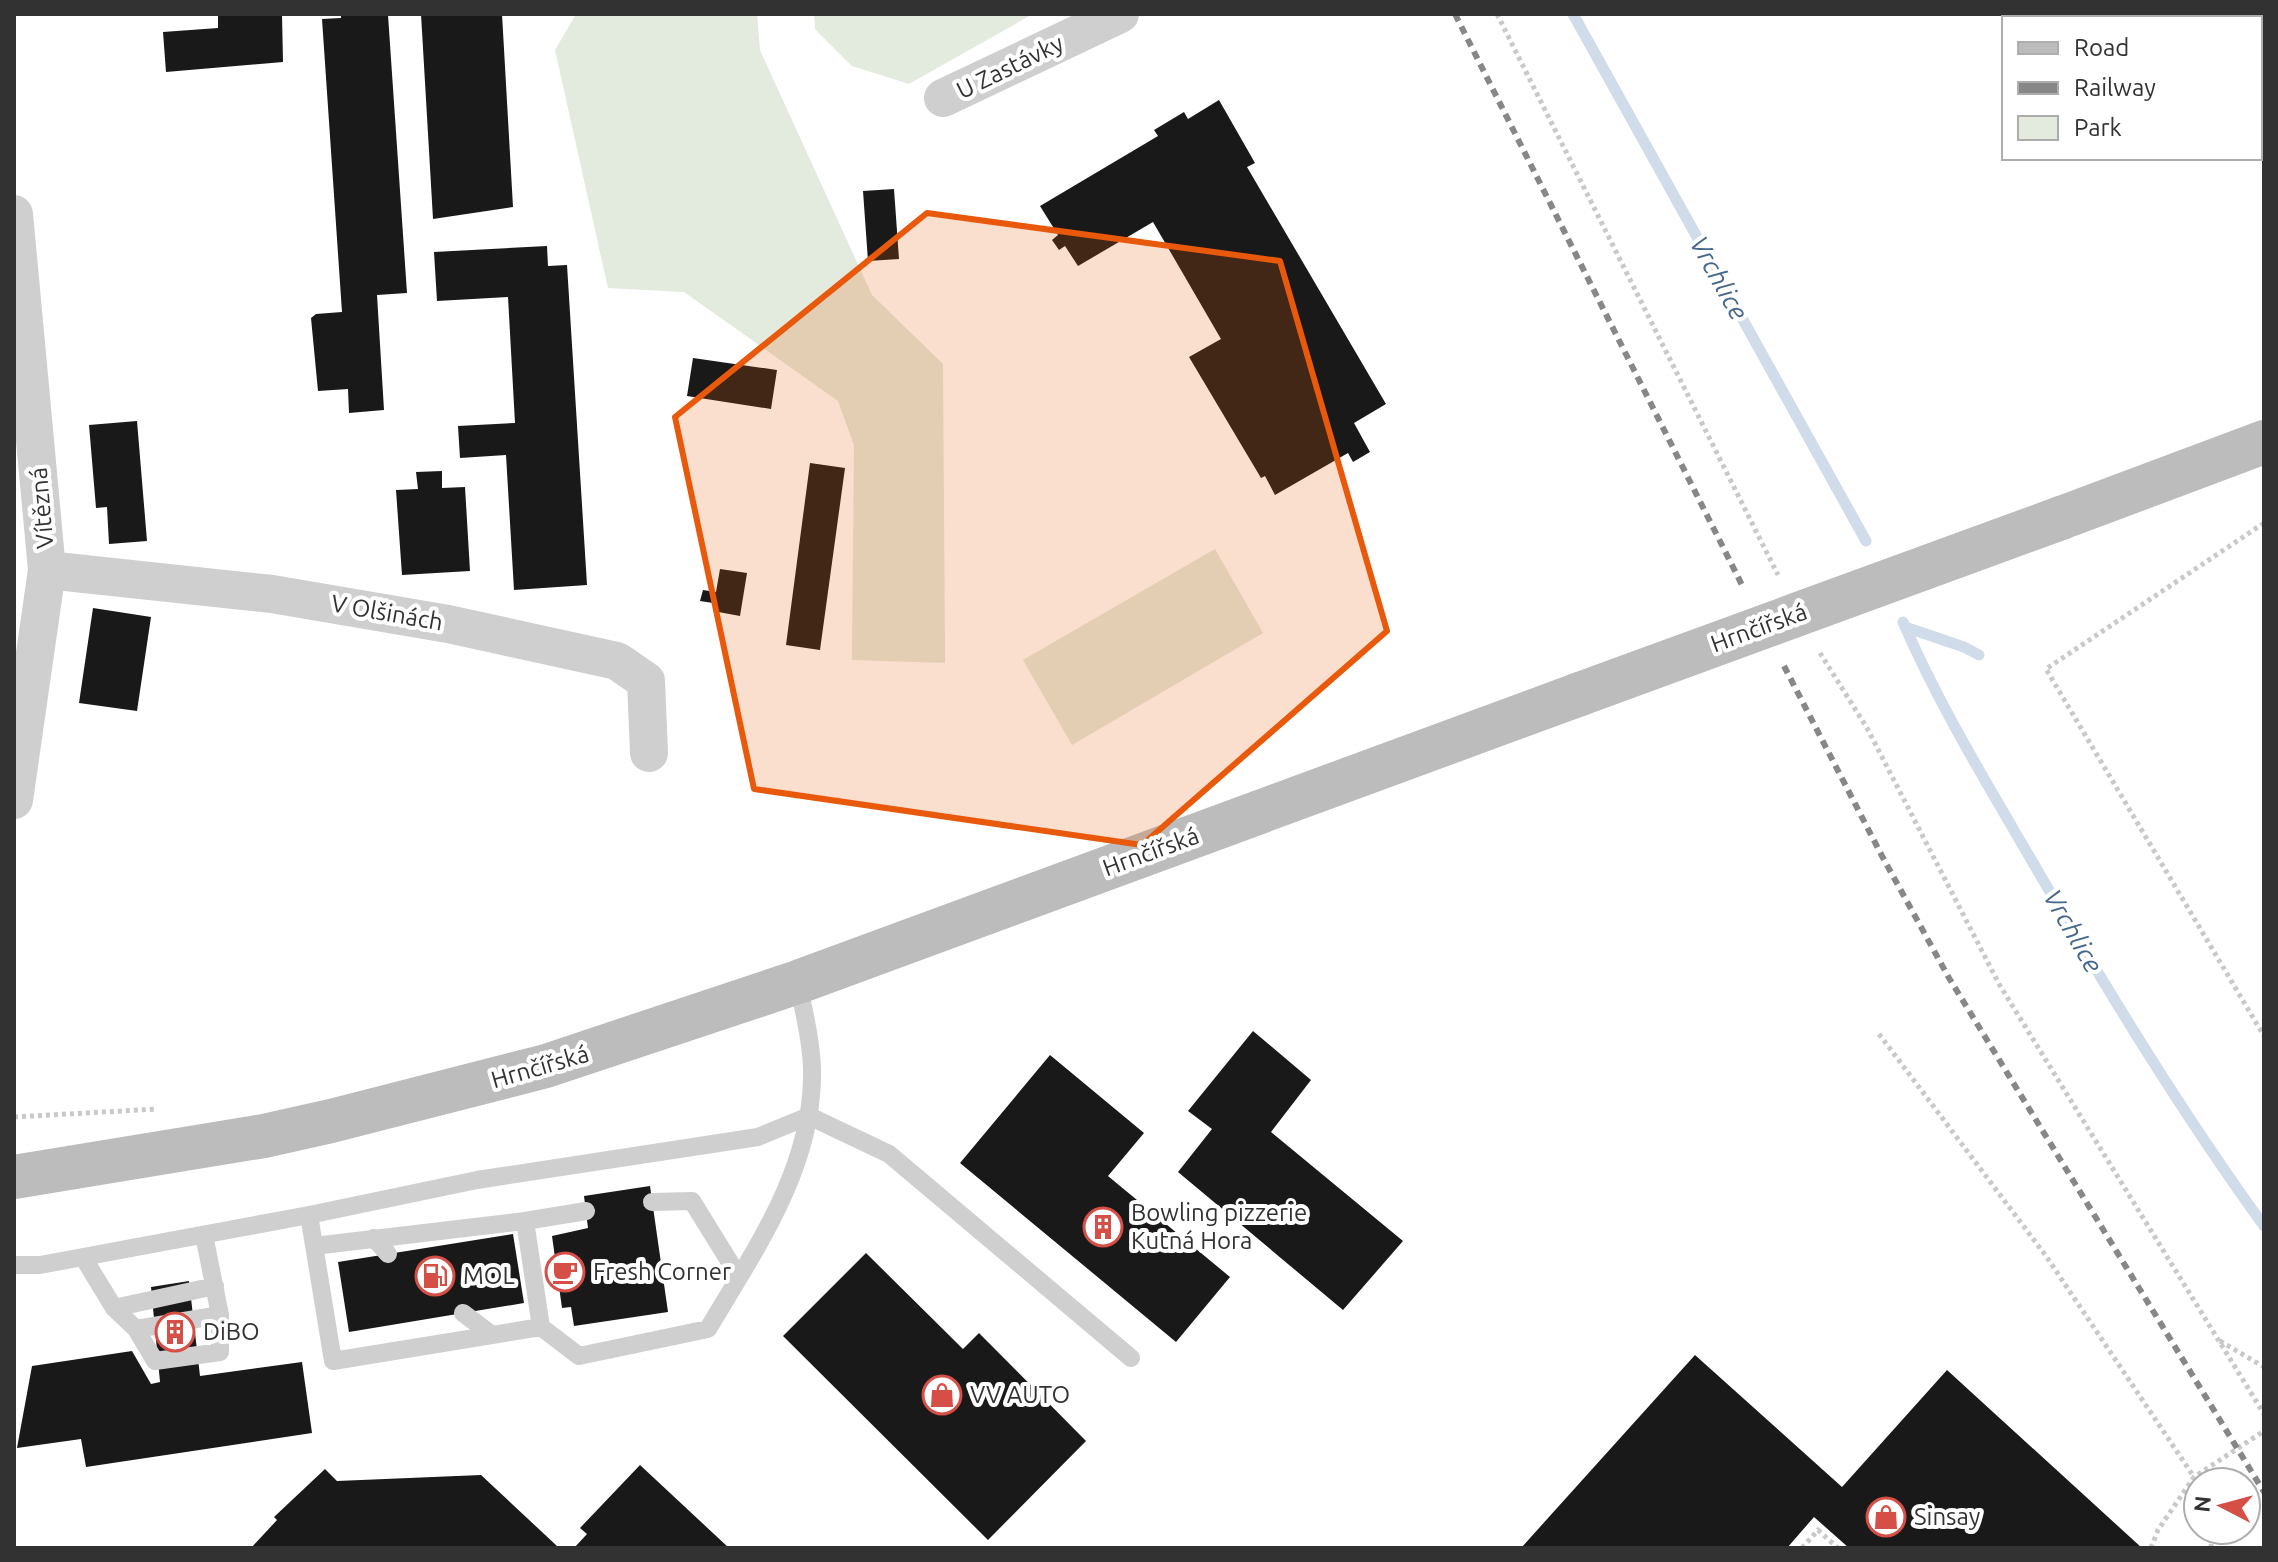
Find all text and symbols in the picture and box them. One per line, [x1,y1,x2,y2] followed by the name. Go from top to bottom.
[2002,16,2262,160] legend
[952,29,1068,104] street label: U Zastávky
[2074,34,2129,61] text: Road
[2074,74,2156,101] text: Railway
[2074,114,2122,141] text: Park
[1685,231,1754,324] water label: Vrchlice
[24,466,59,550] street label: Vítězná
[329,589,445,636] street label: V Olšinách
[1707,598,1811,657] street label: Hrnčířská
[1099,822,1203,881] street label: Hrnčířská
[2038,884,2109,977] water label: Vrchlice
[488,1040,592,1093] street label: Hrnčířská
[1131,1199,1307,1254] place label: Bowling pizzerie Kutná Hora
[1082,1206,1124,1248] building icon: Bowling pizzerie Kutná Hora
[544,1251,586,1293] cafe icon: Fresh Corner
[414,1255,456,1297] fuel station icon: MOL
[593,1258,731,1285] place label: Fresh Corner
[463,1262,515,1289] place label: MOL
[154,1311,196,1353] building icon: DiBO
[203,1318,260,1345] place label: DiBO
[921,1374,963,1416] shop icon: VV AUTO
[970,1381,1070,1408] place label: VV AUTO
[2182,1466,2262,1546] north arrow
[2188,1494,2215,1513] text: N
[1865,1496,1907,1538] shop icon: Sinsay
[1914,1503,1981,1530] place label: Sinsay

